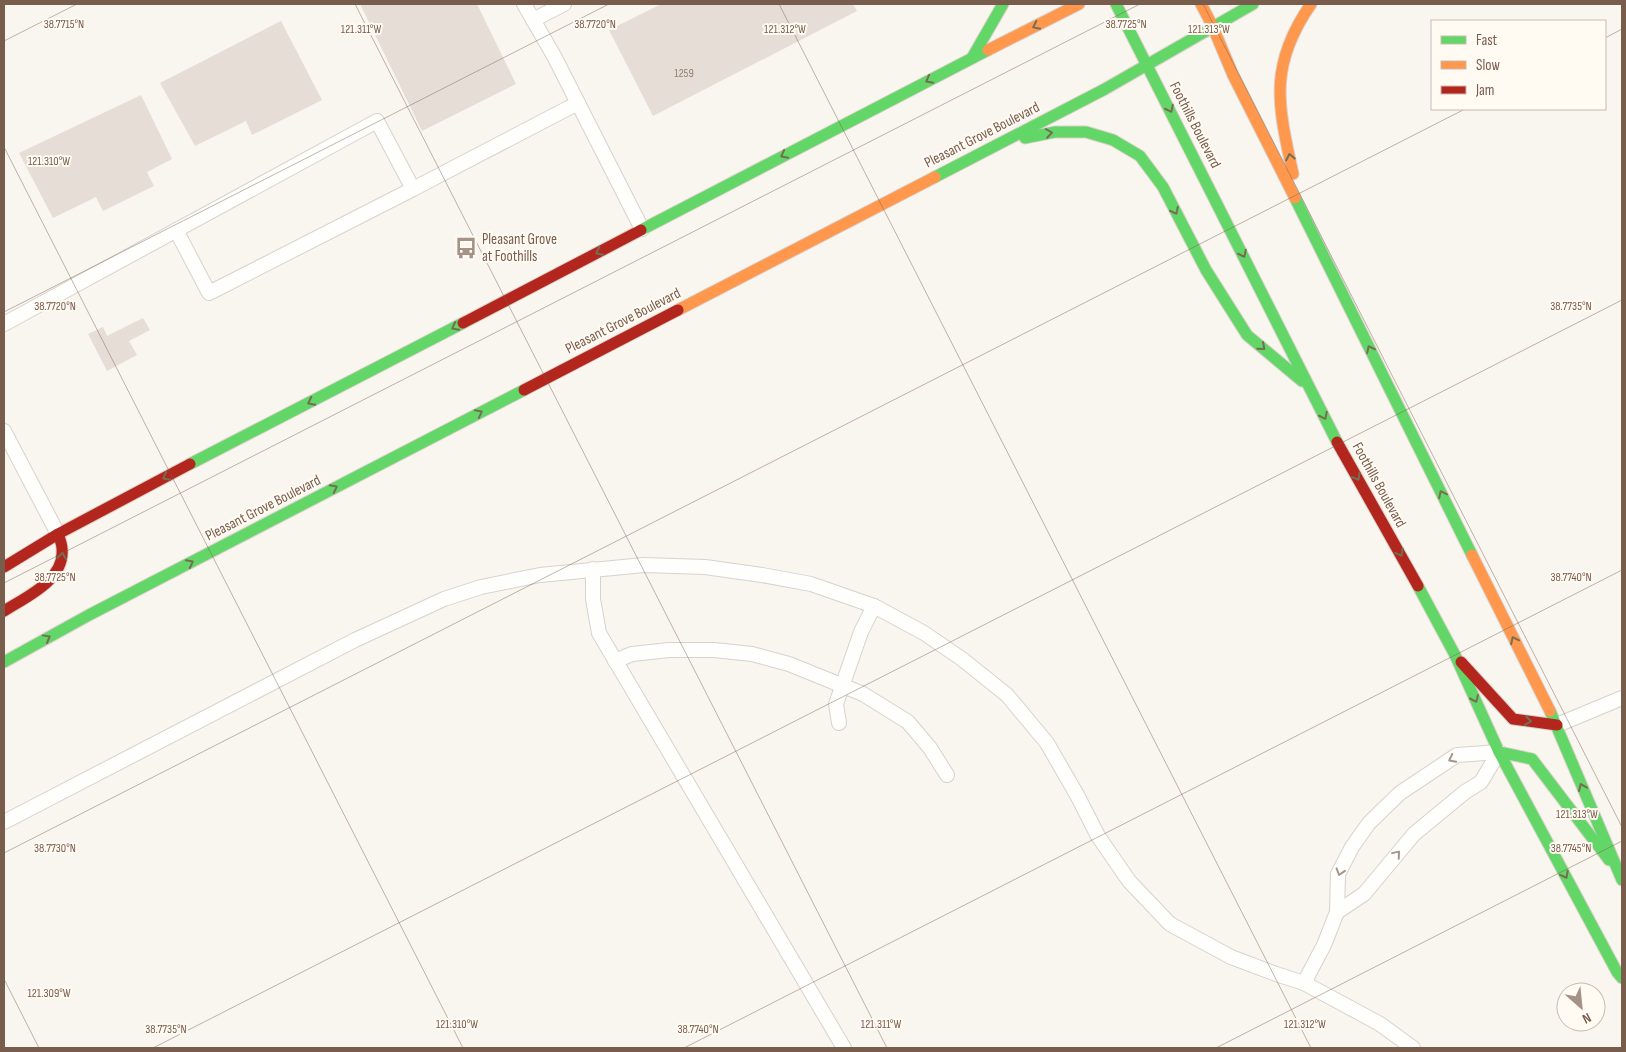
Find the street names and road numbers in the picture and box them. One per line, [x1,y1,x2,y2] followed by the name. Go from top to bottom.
[1165,79,1225,171] street label: Foothills Boulevard
[921,98,1043,172] street label: Pleasant Grove Boulevard
[562,284,684,358] street label: Pleasant Grove Boulevard
[1348,439,1410,531] street label: Foothills Boulevard
[202,471,324,545] street label: Pleasant Grove Boulevard

